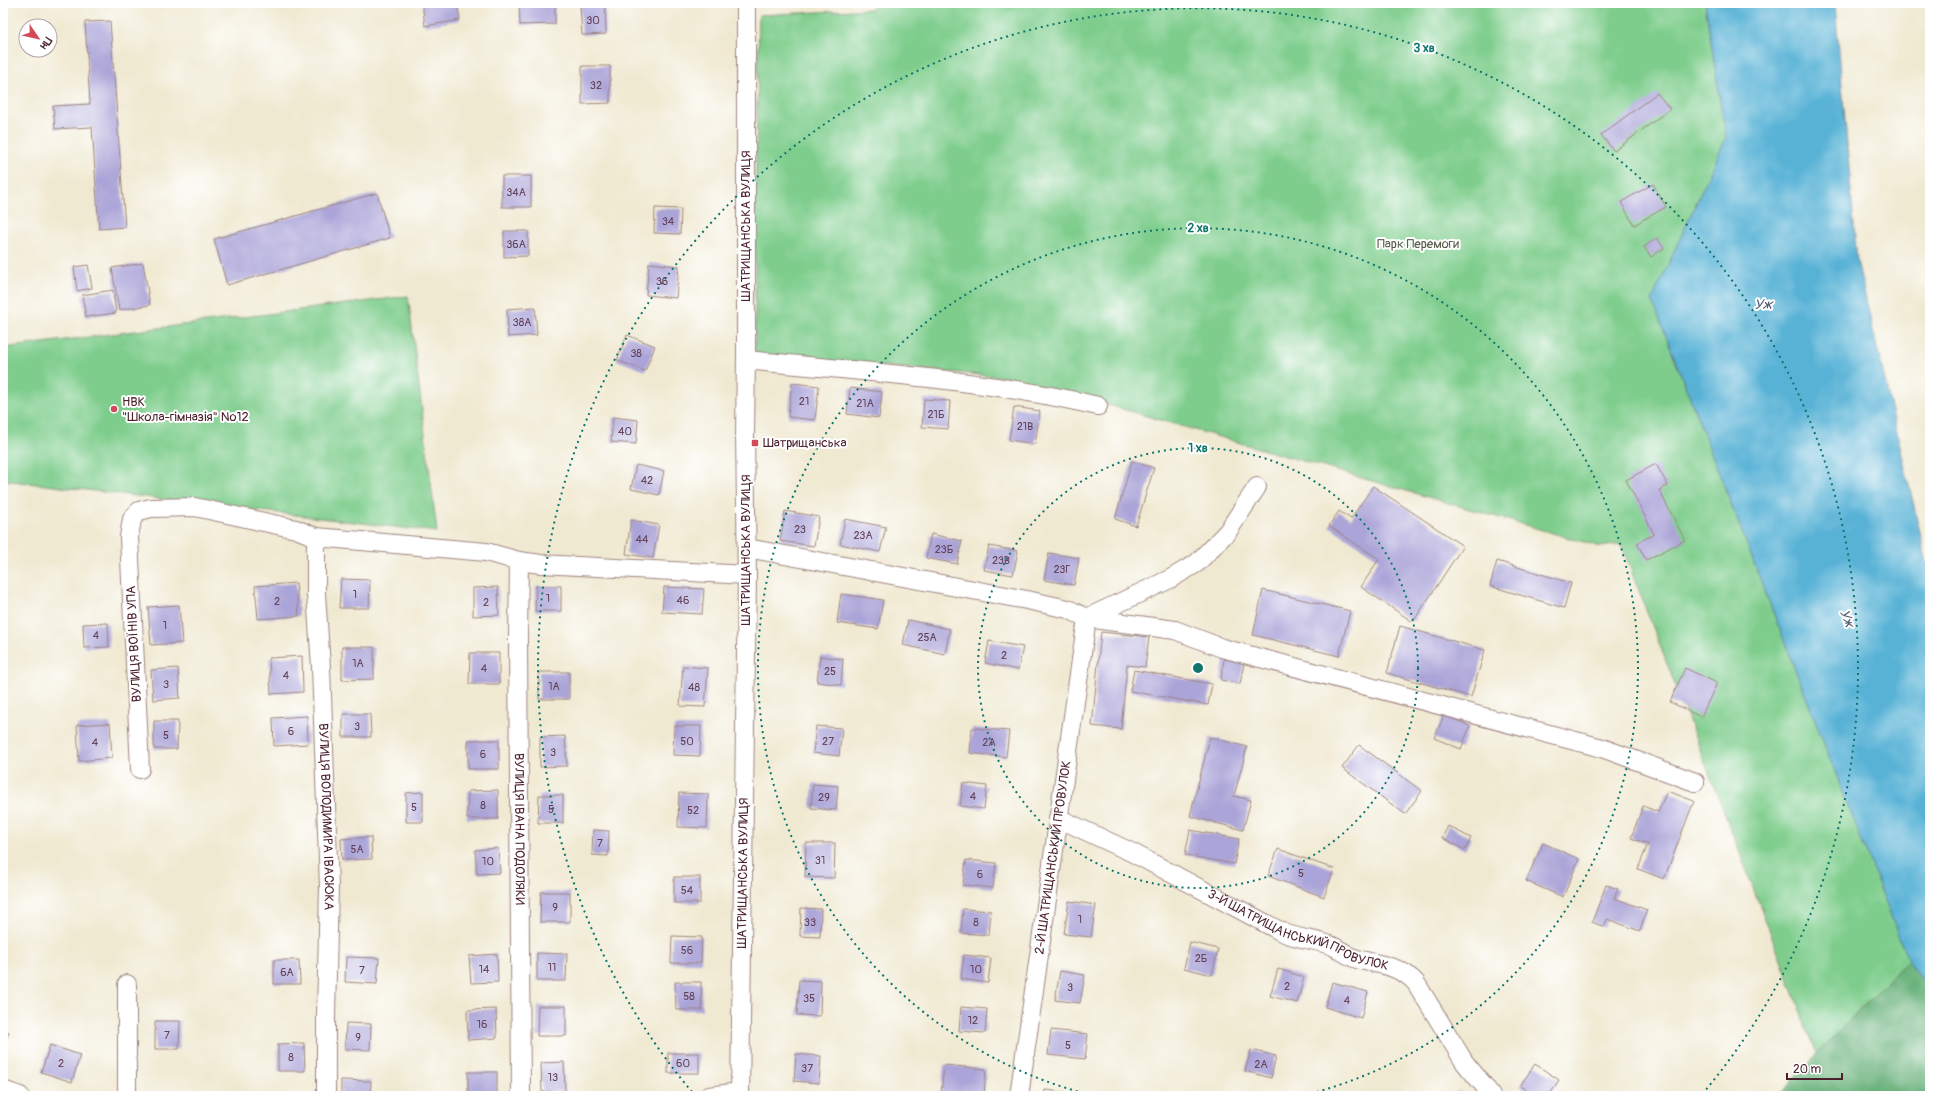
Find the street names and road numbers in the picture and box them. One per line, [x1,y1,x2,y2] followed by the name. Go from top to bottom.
[738,151,754,301] street label: ШАТРИЩАНСЬКА ВУЛИЦЯ
[738,475,754,625] street label: ШАТРИЩАНСЬКА ВУЛИЦЯ
[123,585,145,703] street label: ВУЛИЦЯ ВОЇНІВ УПА
[315,723,337,911] street label: ВУЛИЦЯ ВОЛОДИМИРА ІВАСЮКА
[511,753,528,905] street label: ВУЛИЦЯ ІВАНА ПОДОЛЯКИ
[1031,760,1075,955] street label: 2-Й ШАТРИЩАНСЬКИЙ ПРОВУЛОК
[734,797,752,949] street label: ШАТРИЩАНСЬКА ВУЛИЦЯ
[1205,886,1390,974] street label: 3-Й ШАТРИЩАНСЬКИЙ ПРОВУЛОК

